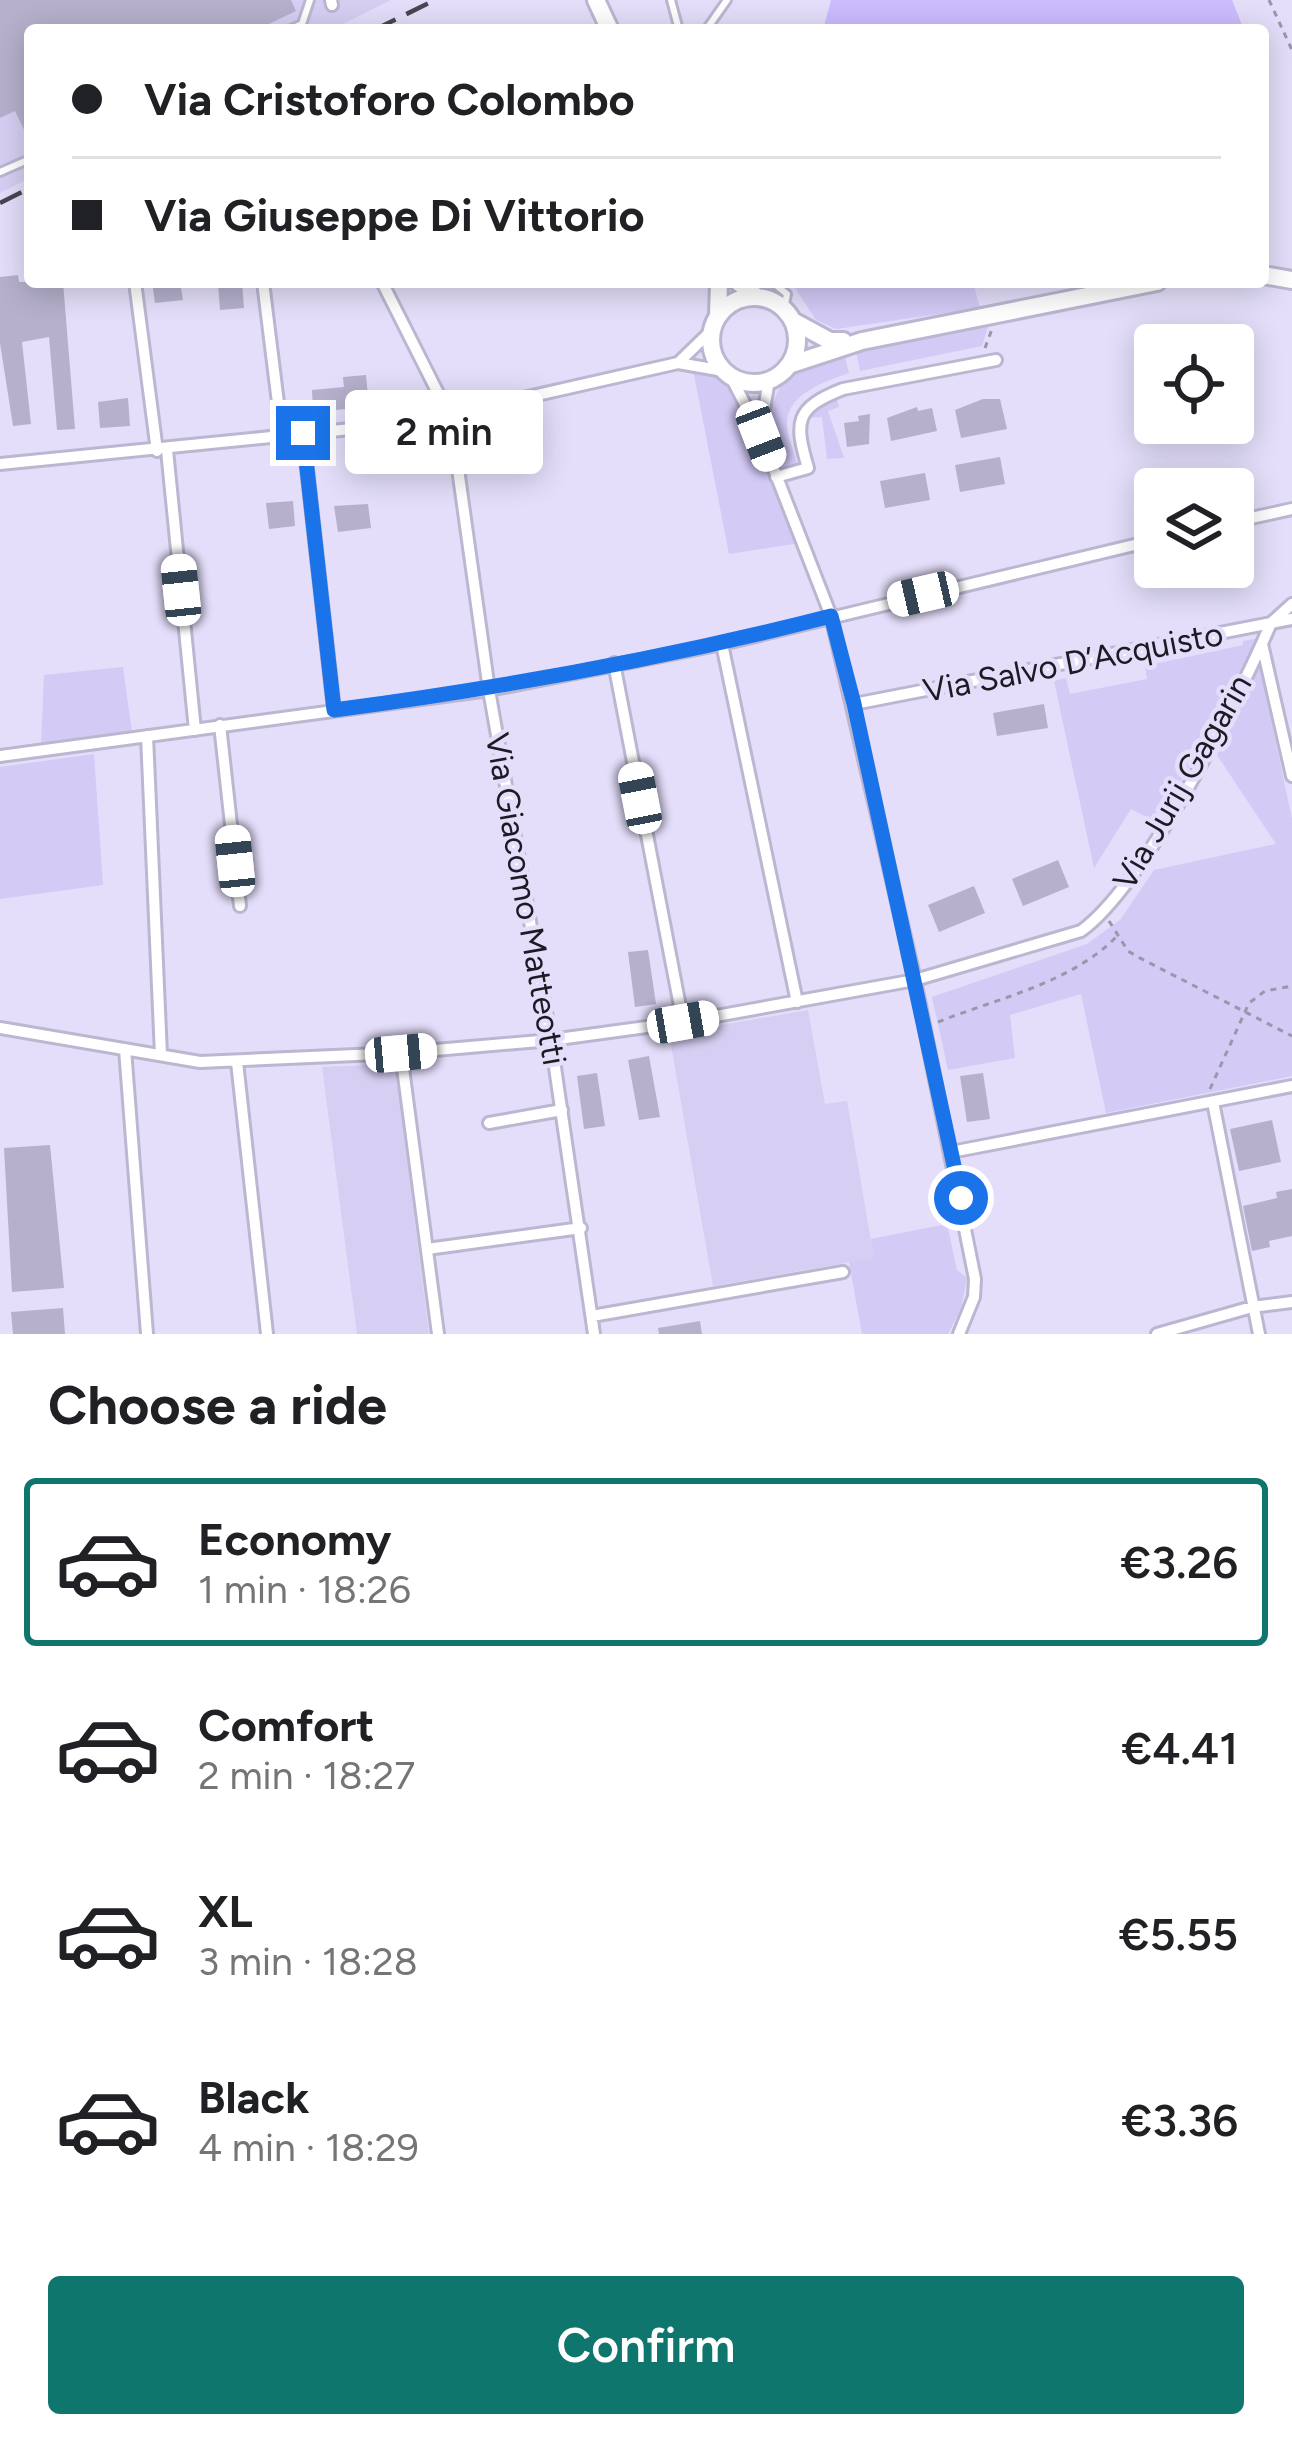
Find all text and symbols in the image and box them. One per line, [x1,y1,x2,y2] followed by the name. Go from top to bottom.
[144,72,635,126] text: Via Cristoforo Colombo
[144,188,645,242] text: Via Giuseppe Di Vittorio
[1134,324,1254,588] map controls
[1134,324,1254,444] button: locate
[345,391,543,475] callout: 2 min
[731,396,791,476] car
[276,406,330,460] route end
[395,408,493,455] text: 2 min
[1134,468,1254,588] button: layers
[159,552,203,628] car
[884,568,962,620] car
[920,614,1226,710] street label: Via Salvo D’Acquisto
[1105,667,1259,897] street label: Via Jurij Gagarin
[478,730,574,1068] street label: Via Giacomo Matteotti
[615,759,665,837] car
[213,823,257,899] car
[644,998,722,1046] car
[364,1032,438,1074] car
[934,1171,988,1225] route start
[48,1373,387,1438] text: Choose a ride
[54,1508,162,1616] icon: car
[198,1512,391,1566] text: Economy
[1121,1535,1238,1589] text: €3.26
[198,1566,411,1613] text: 1 min · 18:26
[54,1694,162,1802] icon: car
[198,1698,374,1752] text: Comfort
[1121,1721,1238,1775] text: €4.41
[198,1752,415,1799] text: 2 min · 18:27
[54,1880,162,1988] icon: car
[198,1884,253,1938] text: XL
[1119,1907,1238,1961] text: €5.55
[198,1938,418,1985] text: 3 min · 18:28
[54,2066,162,2174] icon: car
[198,2070,309,2124] text: Black
[1121,2093,1238,2147] text: €3.36
[198,2124,419,2171] text: 4 min · 18:29
[48,2276,1244,2414] button: Confirm

